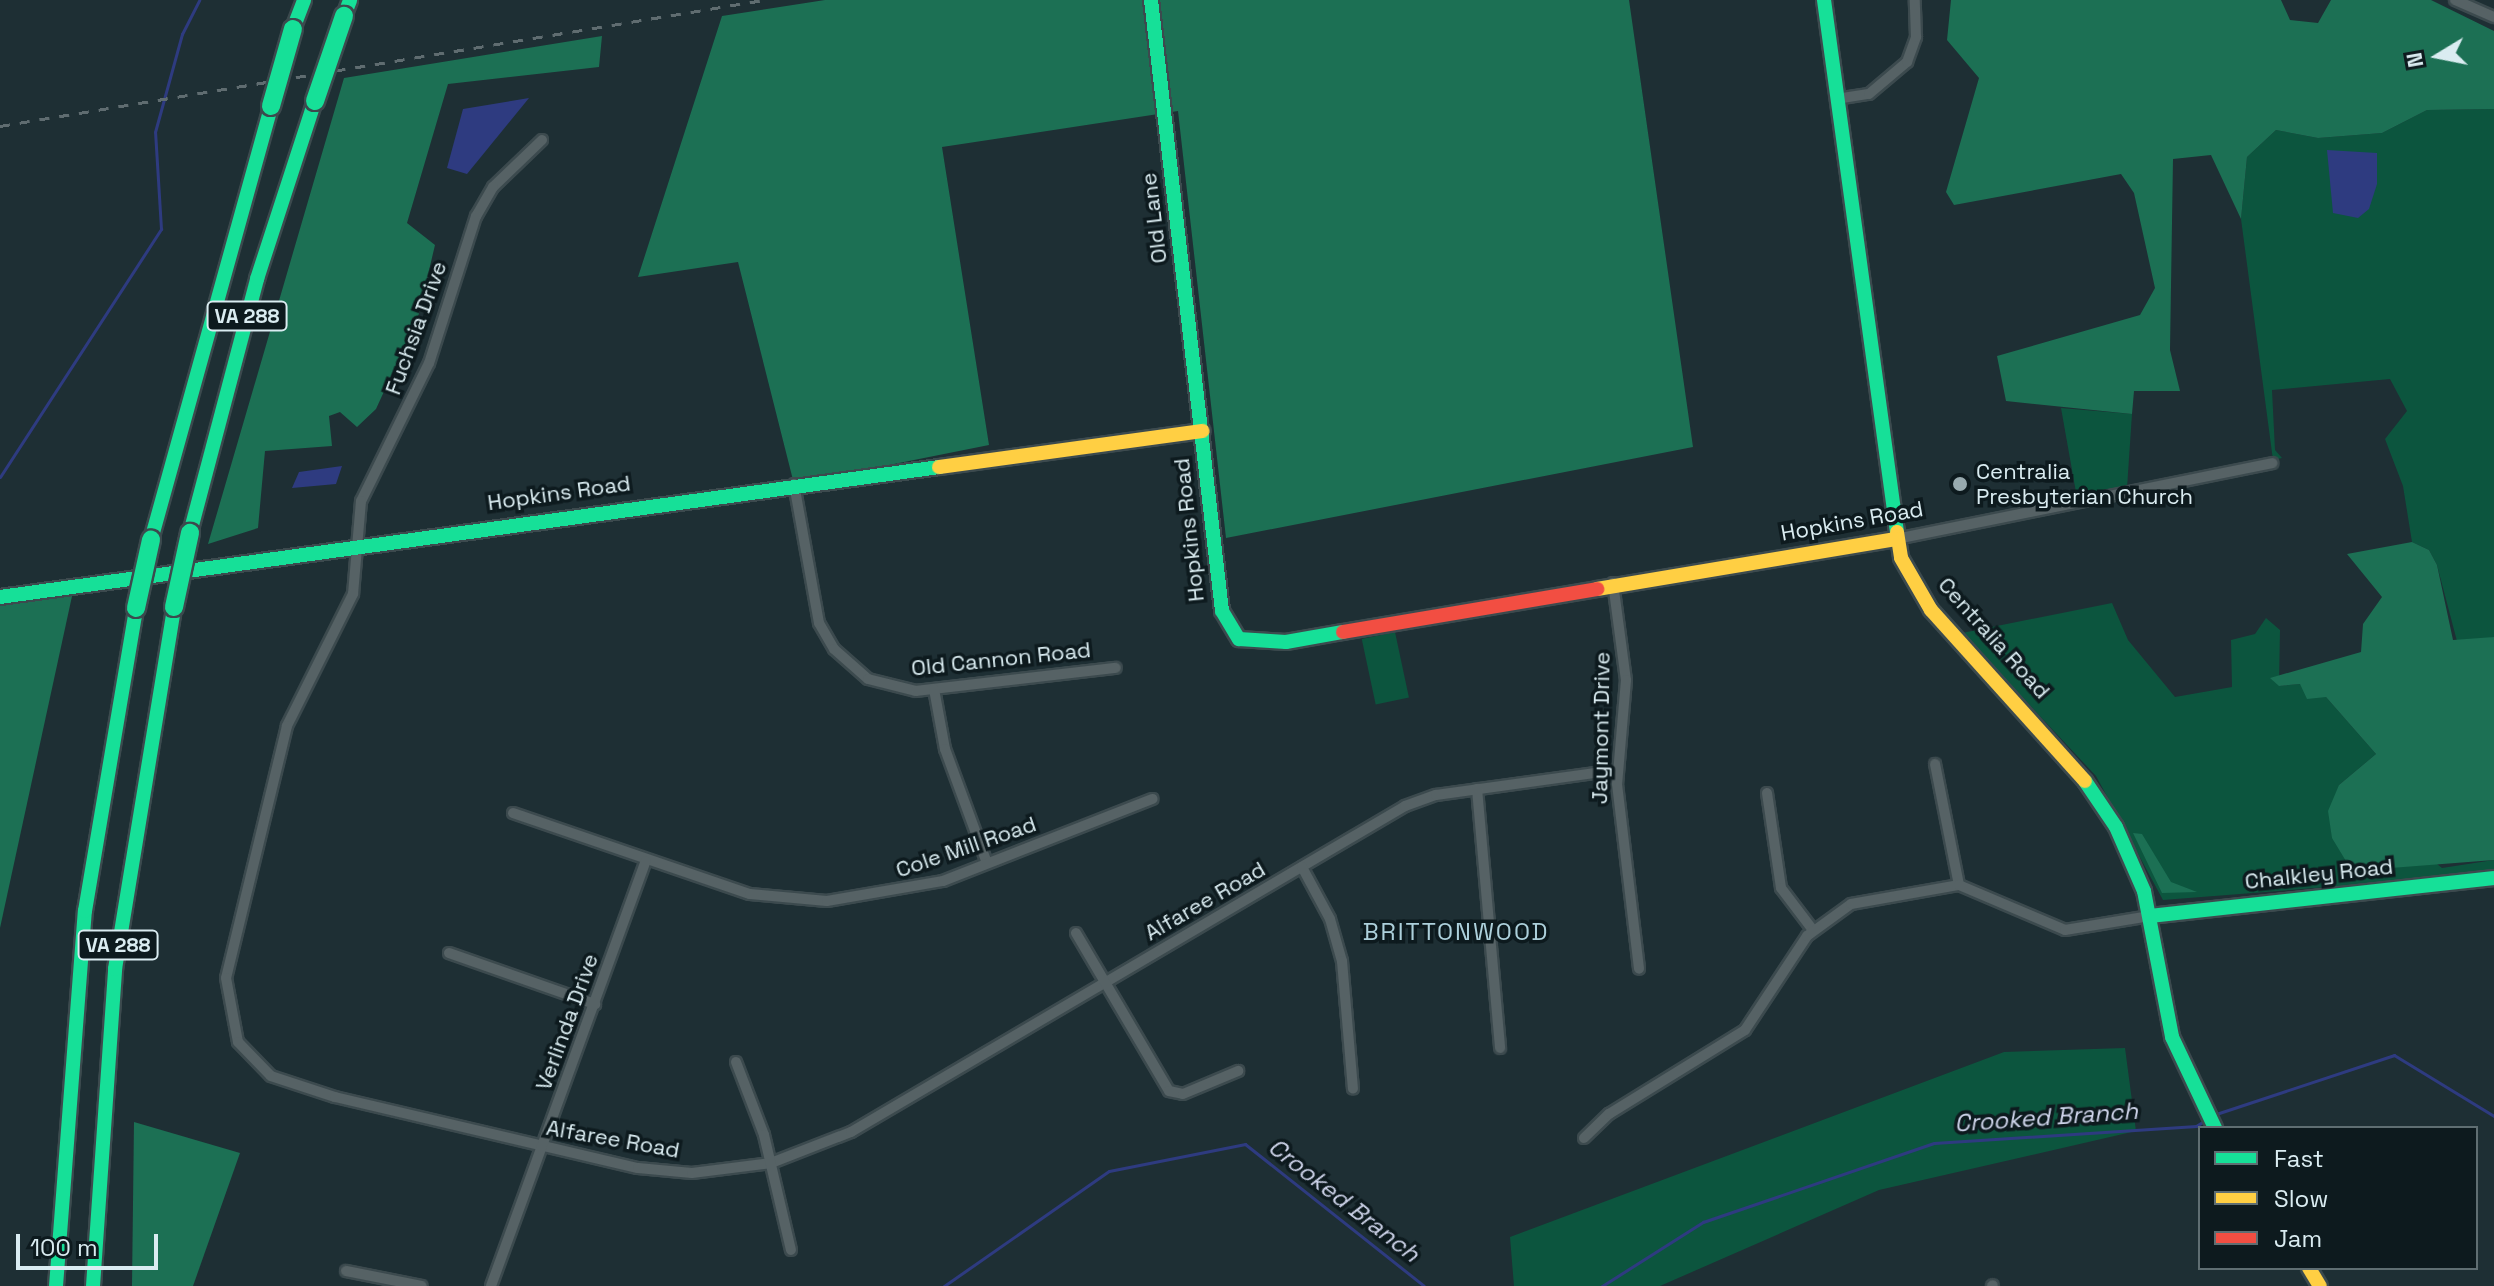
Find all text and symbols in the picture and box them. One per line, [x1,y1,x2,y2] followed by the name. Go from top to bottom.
[2398,16,2478,96] north arrow
[2399,50,2429,70] text: N
[1135,171,1173,265] street label: Old Lane
[380,258,452,398] street label: Fuchsia Drive
[205,300,289,332] road number: VA 288
[1168,457,1210,603] street label: Hopkins Road
[1976,458,2193,510] place label: Centralia Presbyterian Church
[486,470,632,516] street label: Hopkins Road
[1951,475,1969,493] marker: Centralia Presbyterian Church
[1779,495,1925,547] street label: Hopkins Road
[1933,572,2055,704] street label: Centralia Road
[910,636,1092,682] street label: Old Cannon Road
[1586,652,1616,804] street label: Jaymont Drive
[892,811,1040,883] street label: Cole Mill Road
[2244,853,2394,895] street label: Chalkley Road
[1140,856,1270,946] street label: Alfaree Road
[1363,918,1549,946] district label: BRITTONWOOD
[76,929,160,961] road number: VA 288
[530,950,604,1094] street label: Verlinda Drive
[1953,1096,2139,1138] water label: Crooked Branch
[544,1114,682,1164] street label: Alfaree Road
[2198,1126,2478,1270] legend
[1263,1132,1425,1268] water label: Crooked Branch
[2274,1143,2324,1174] text: Fast
[2274,1183,2328,1214] text: Slow
[20,1218,162,1268] scale bar
[2274,1223,2322,1254] text: Jam
[30,1232,98,1263] text: 100 m

